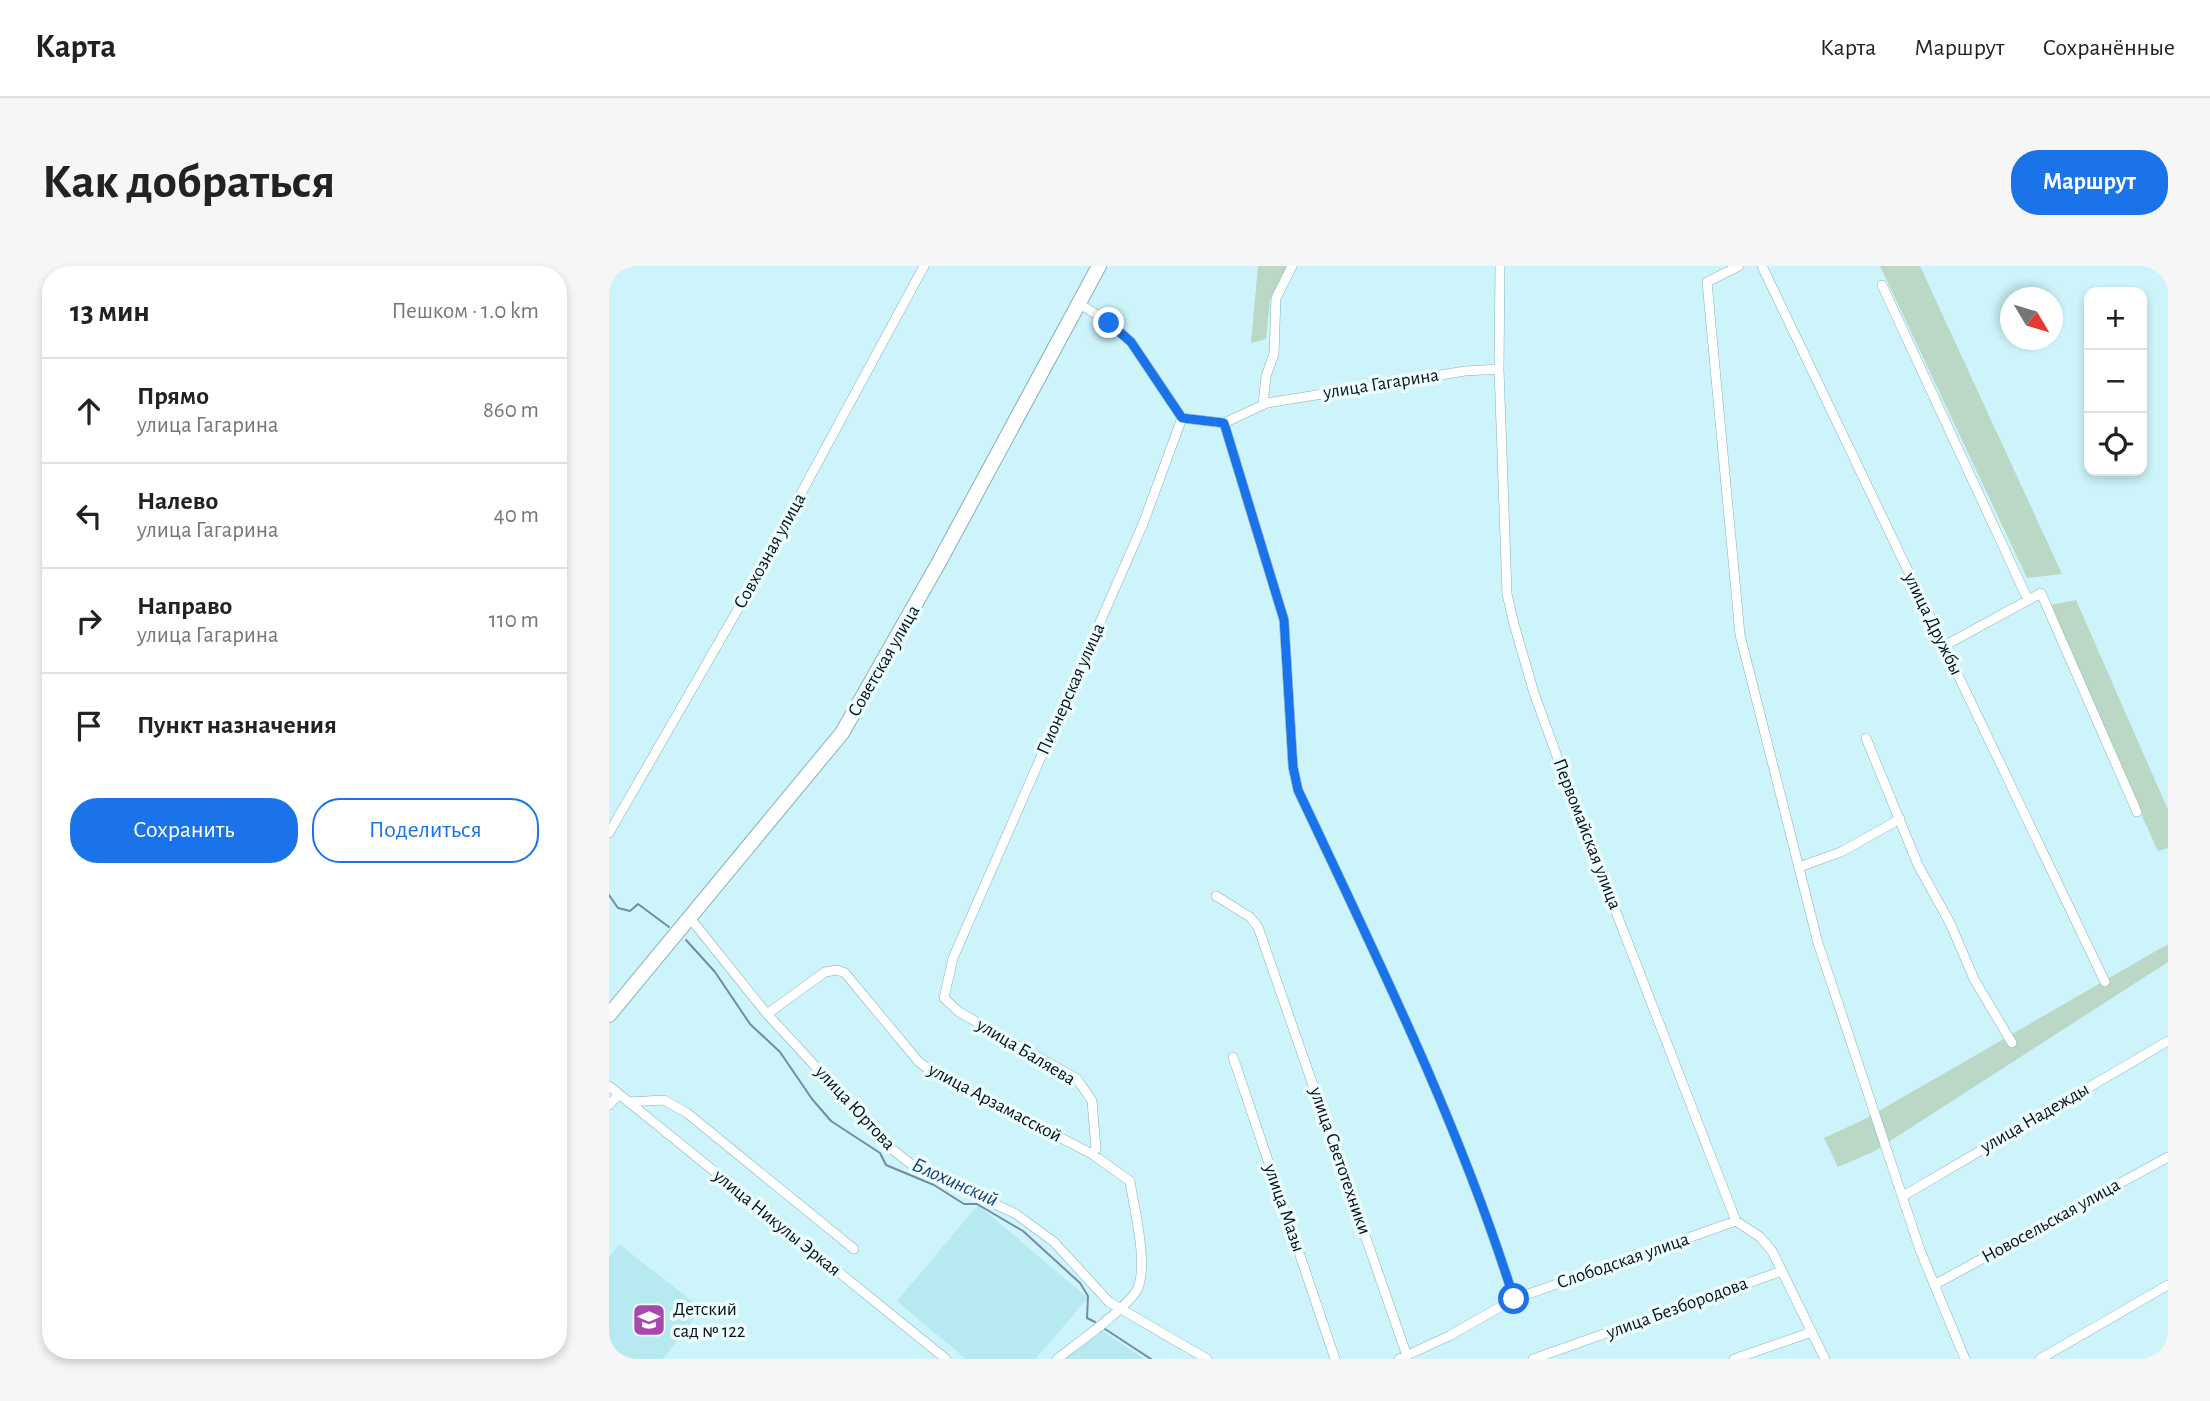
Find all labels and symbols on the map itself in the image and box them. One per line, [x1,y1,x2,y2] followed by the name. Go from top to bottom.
[2000,287,2063,350] north arrow
[1093,307,1124,338] route end
[1321,365,1441,403] street label: улица Гагарина
[731,490,810,612] street label: Совхозная улица
[1900,569,1966,678] street label: улица Дружбы
[845,602,924,720] street label: Советская улица
[1034,620,1109,758] street label: Пионерская улица
[1549,756,1625,912] street label: Первомайская улица
[972,1015,1079,1089] street label: улица Баляева
[924,1059,1065,1146] street label: улица Арзамасской
[811,1061,899,1154] street label: улица Юртова
[1977,1079,2093,1157] street label: улица Надежды
[1306,1084,1374,1237] street label: улица Светотехники
[909,1154,1001,1210] water label: Блохинский
[1260,1161,1308,1254] street label: улица Мазы
[709,1165,844,1280] street label: улица Никулы Эркая
[1979,1175,2124,1267] street label: Новосельская улица
[1554,1229,1692,1293] street label: Слободская улица
[1603,1273,1751,1343] street label: улица Безбородова
[1498,1283,1529,1314] route start
[673,1300,746,1341] place label: Детский сад № 122
[630,1301,668,1339] school or university icon: Детский сад № 122

